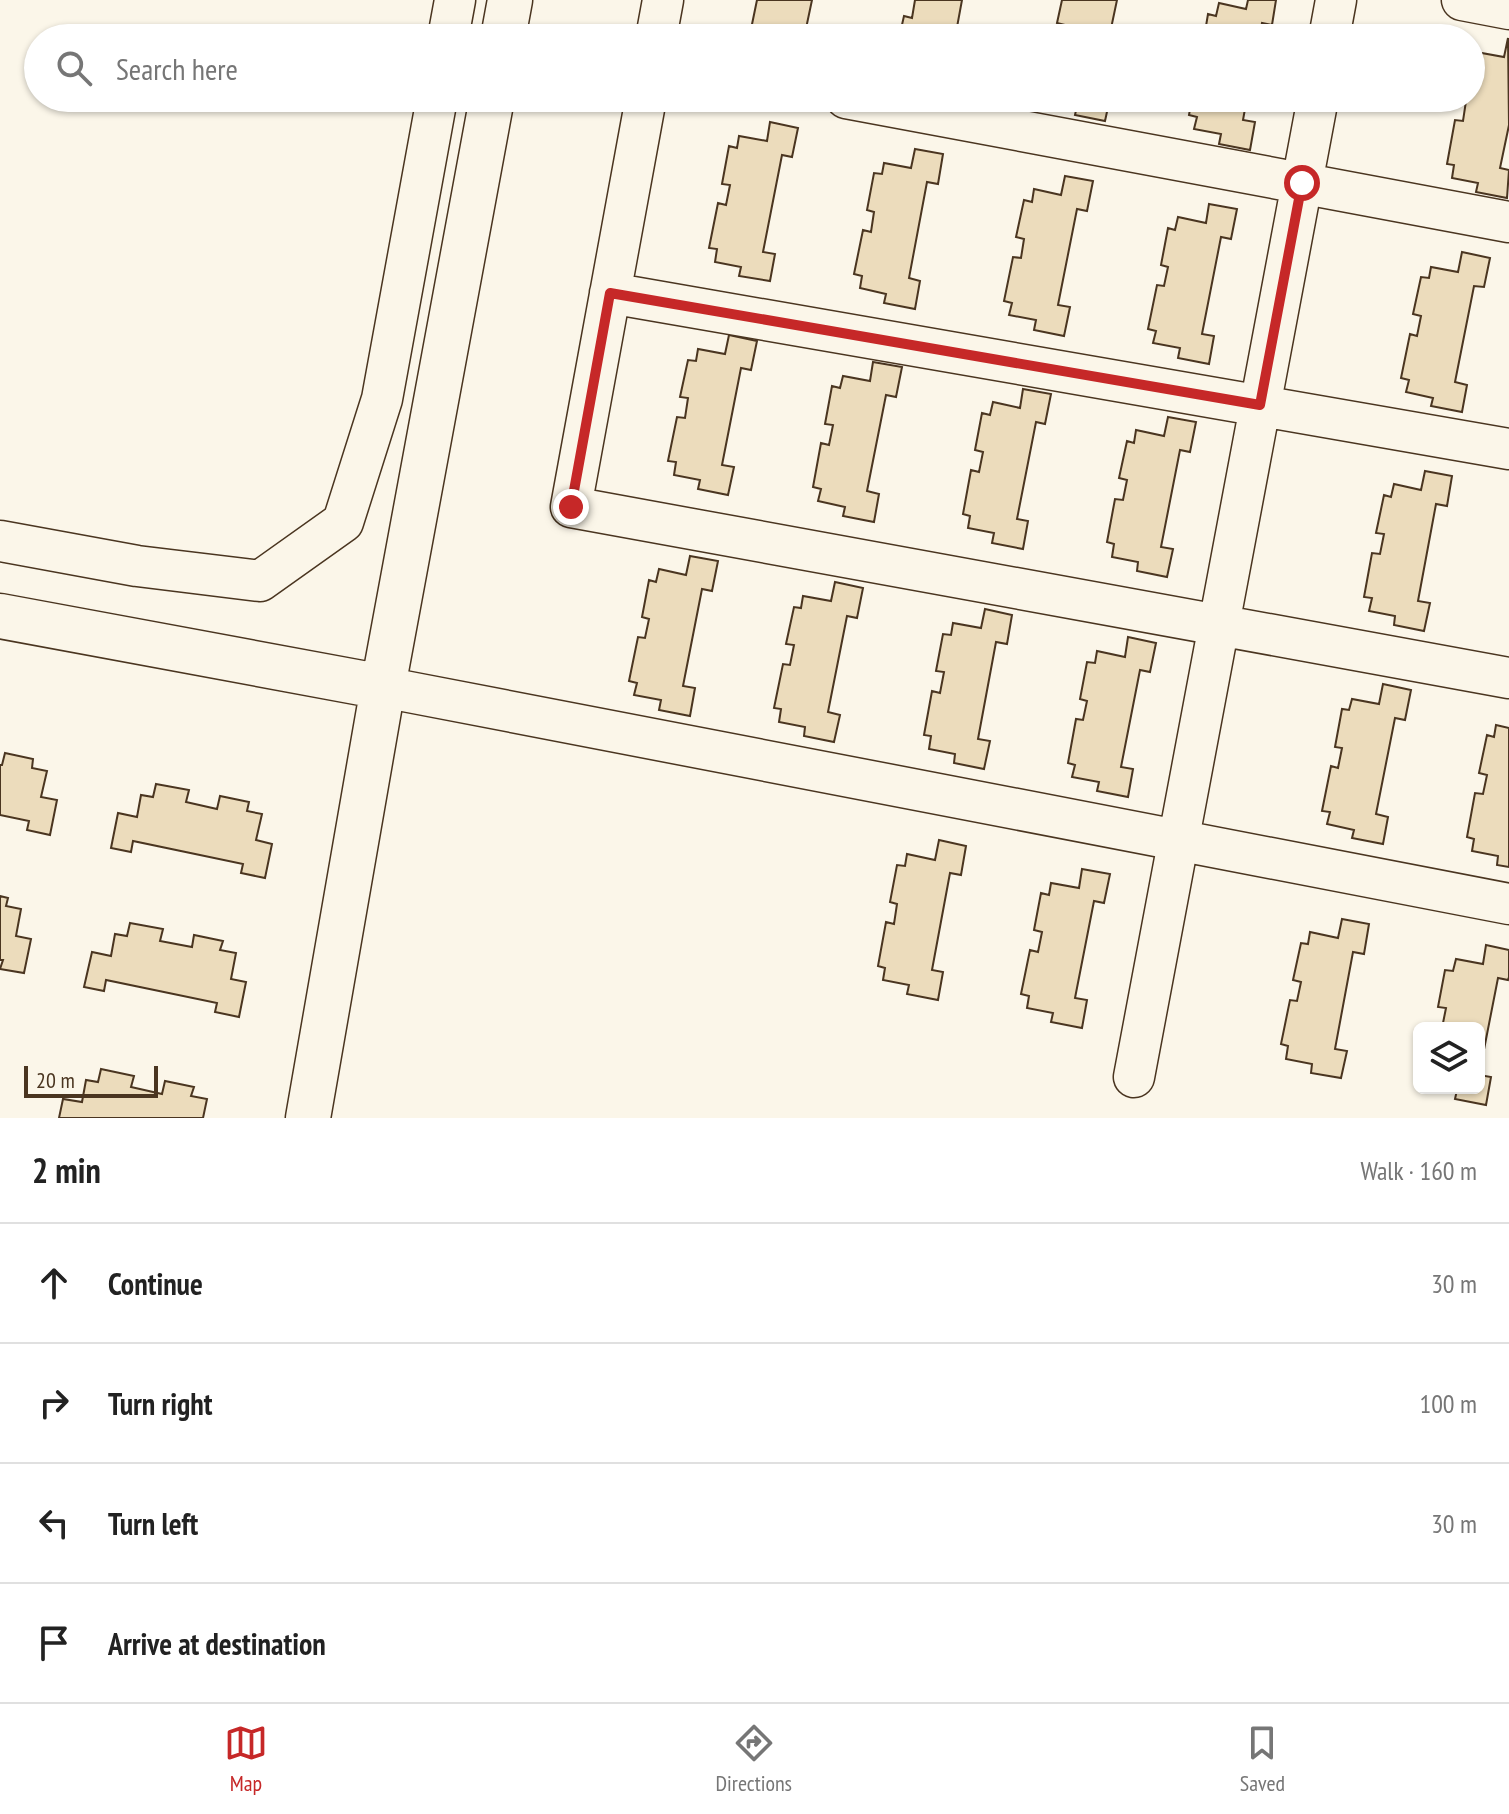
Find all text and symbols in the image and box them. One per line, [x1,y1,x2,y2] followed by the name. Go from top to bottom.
[24,24,1485,112] search box
[52,46,96,90] icon: search
[116,49,238,88] text: Search here
[1284,165,1320,201] route start
[553,489,589,525] route end
[1413,1022,1485,1094] map controls
[1413,1022,1485,1094] button: layers
[24,1062,158,1098] scale bar
[36,1066,75,1094] text: 20 m
[32,1148,101,1192] text: 2 min
[1360,1154,1477,1187] text: Walk · 160 m
[32,1261,76,1305] icon: ahead
[108,1264,203,1303] text: Continue
[1431,1267,1477,1300] text: 30 m
[32,1381,76,1425] icon: right
[108,1384,212,1423] text: Turn right
[1419,1387,1477,1420] text: 100 m
[32,1501,76,1545] icon: left
[108,1504,198,1543] text: Turn left
[1431,1507,1477,1540] text: 30 m
[32,1621,76,1665] icon: arrive
[108,1624,326,1663] text: Arrive at destination
[224,1721,268,1797] tab: Map
[716,1721,792,1797] tab: Directions
[1240,1721,1285,1797] tab: Saved

